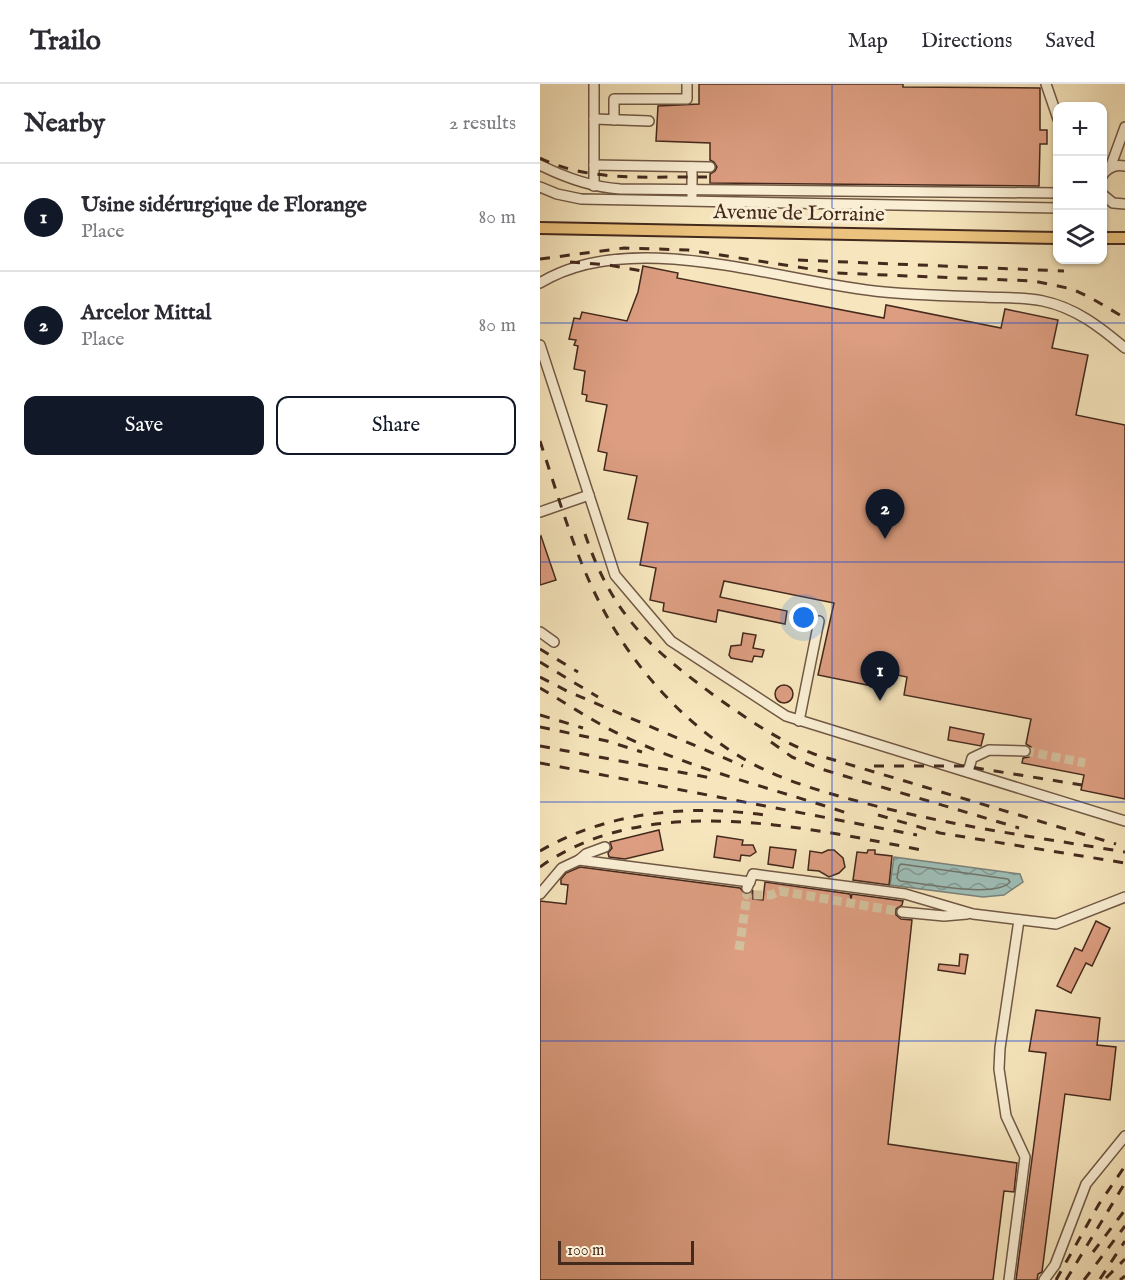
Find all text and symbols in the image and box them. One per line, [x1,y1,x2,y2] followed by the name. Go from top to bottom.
[30,24,101,59] text: Trailo
[848,28,888,55] text: Map
[921,28,1012,55] text: Directions
[1045,28,1095,55] text: Saved
[1053,102,1107,264] map controls
[1053,102,1107,156] button: +
[24,107,105,140] text: Nearby
[449,111,516,136] text: 2 results
[1053,156,1107,210] button: −
[81,191,367,219] text: Usine sidérurgique de Florange
[712,199,885,229] street label: Avenue de Lorraine
[40,205,47,230] text: 1
[479,205,516,230] text: 80 m
[1053,210,1107,264] button: layers
[81,219,124,244] text: Place
[81,299,211,327] text: Arcelor Mittal
[39,313,48,338] text: 2
[479,313,516,338] text: 80 m
[81,327,124,352] text: Place
[24,396,264,455] button: Save
[276,396,516,455] button: Share
[866,490,904,539] pin: 2
[789,603,818,632] your location
[860,652,900,701] pin: 1
[558,1238,694,1266] scale bar
[567,1241,604,1261] text: 100 m

